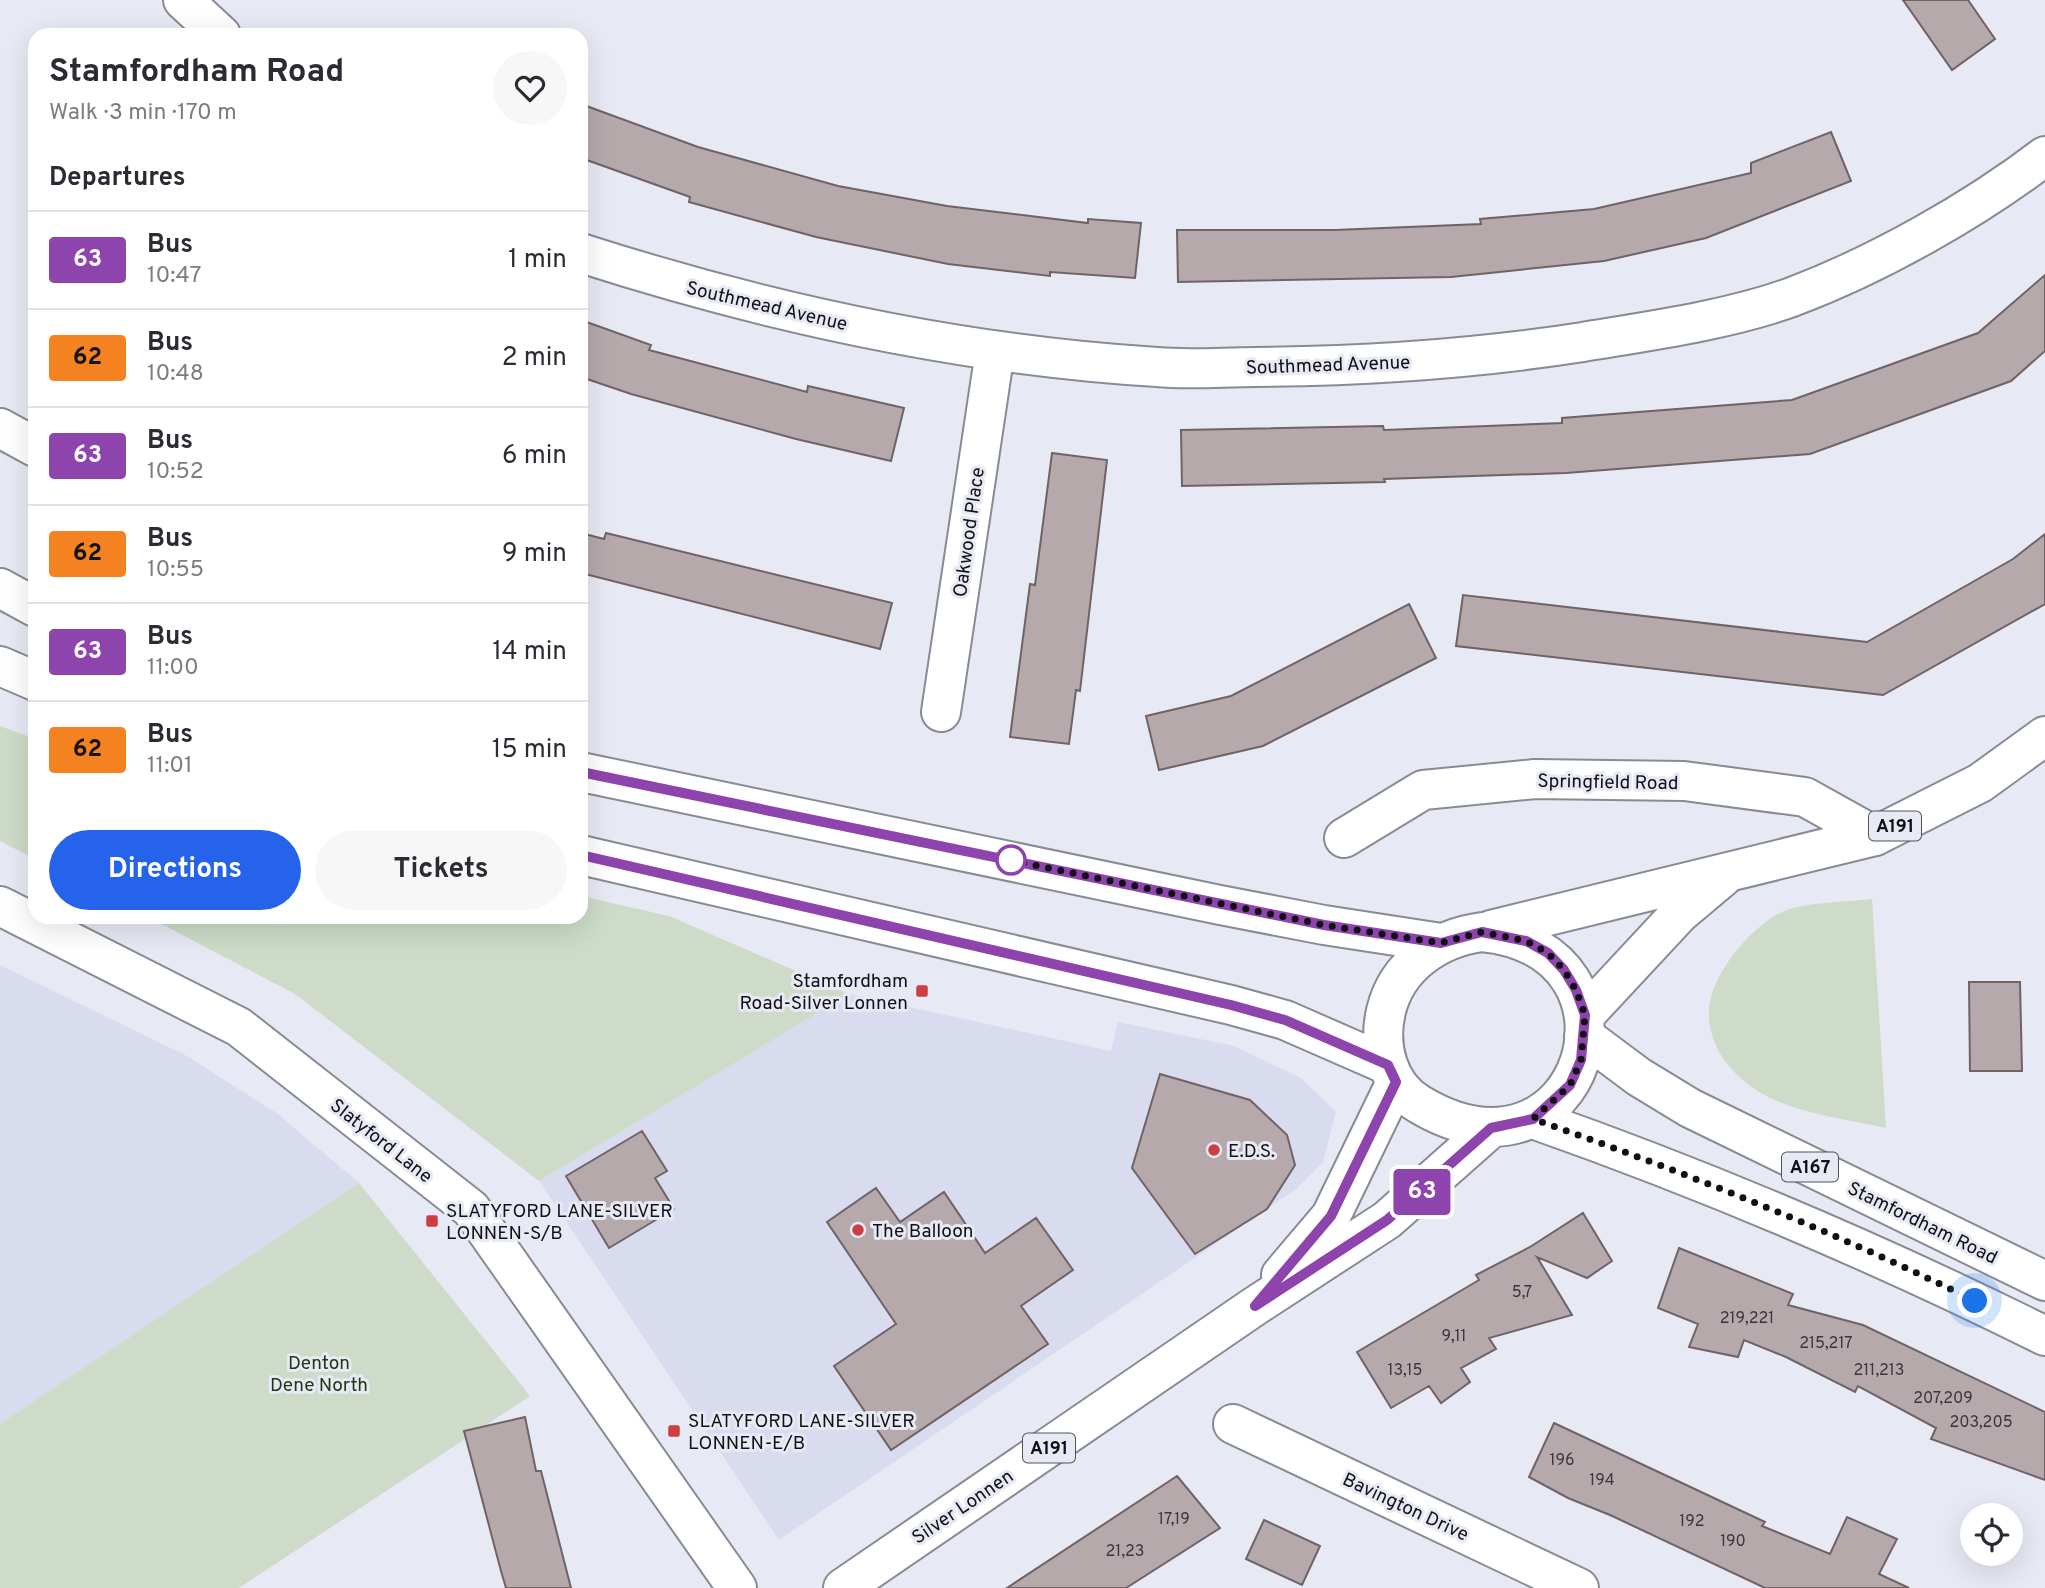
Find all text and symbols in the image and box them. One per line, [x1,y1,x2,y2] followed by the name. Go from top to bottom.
[493,51,567,125] button: heart
[49,52,344,94] text: Stamfordham Road
[49,99,237,128] text: Walk · 3 min · 170 m
[49,162,186,195] text: Departures
[147,229,193,262] text: Bus
[508,244,567,277] text: 1 min
[73,245,102,275] text: 63
[147,262,202,291] text: 10:47
[684,277,850,337] street label: Southmead Avenue
[147,327,193,360] text: Bus
[502,342,567,375] text: 2 min
[73,343,102,373] text: 62
[1245,351,1411,381] street label: Southmead Avenue
[147,360,204,389] text: 10:48
[147,425,193,458] text: Bus
[502,440,567,473] text: 6 min
[73,441,102,471] text: 63
[147,458,204,487] text: 10:52
[949,466,991,599] street label: Oakwood Place
[147,523,193,556] text: Bus
[502,538,567,571] text: 9 min
[73,539,102,569] text: 62
[147,556,204,585] text: 10:55
[147,621,193,654] text: Bus
[492,636,567,669] text: 14 min
[73,637,102,667] text: 63
[147,654,199,683] text: 11:00
[147,719,193,752] text: Bus
[492,734,567,767] text: 15 min
[73,735,102,765] text: 62
[147,752,193,781] text: 11:01
[1537,770,1679,796] street label: Springfield Road
[1869,812,1921,840] road number: A191
[49,830,301,910] button: Directions
[315,830,567,910] button: Tickets
[996,845,1026,875] unlabelled marker
[739,970,908,1016] place label: Stamfordham Road-Silver Lonnen
[914,983,930,999] marker: Stamfordham Road-Silver Lonnen
[325,1094,437,1189] street label: Slatyford Lane
[1228,1140,1275,1164] place label: E.D.S.
[1206,1142,1222,1158] marker: E.D.S.
[1782,1152,1838,1182] road number: A167
[1390,1169,1454,1215] line badge: 63
[1407,1177,1437,1207] text: 63
[1843,1177,2001,1271] street label: Stamfordham Road
[446,1200,673,1246] place label: SLATYFORD LANE-SILVER LONNEN-S/B
[424,1213,440,1229] marker: SLATYFORD LANE-SILVER LONNEN-S/B
[872,1220,973,1244] place label: The Balloon
[850,1222,866,1238] marker: The Balloon
[1512,1283,1532,1303] house number: 5,7
[1957,1283,1992,1318] your location
[1720,1309,1774,1329] house number: 219,221
[1441,1327,1467,1347] house number: 9,11
[1799,1334,1853,1354] house number: 215,217
[270,1352,368,1398] park label: Denton Dene North
[1387,1361,1423,1381] house number: 13,15
[1854,1361,1904,1381] house number: 211,213
[1913,1389,1973,1409] house number: 207,209
[688,1410,915,1456] place label: SLATYFORD LANE-SILVER LONNEN-E/B
[1949,1413,2013,1433] house number: 203,205
[666,1423,682,1439] marker: SLATYFORD LANE-SILVER LONNEN-E/B
[1023,1434,1075,1462] road number: A191
[1549,1451,1575,1471] house number: 196
[908,1465,1018,1550] street label: Silver Lonnen
[1338,1468,1472,1548] street label: Bavington Drive
[1589,1471,1615,1491] house number: 194
[1960,1503,2023,1566] map controls
[1960,1503,2023,1566] button: locate
[1158,1510,1190,1530] house number: 17,19
[1679,1512,1705,1532] house number: 192
[1720,1532,1746,1552] house number: 190
[1106,1542,1144,1562] house number: 21,23

